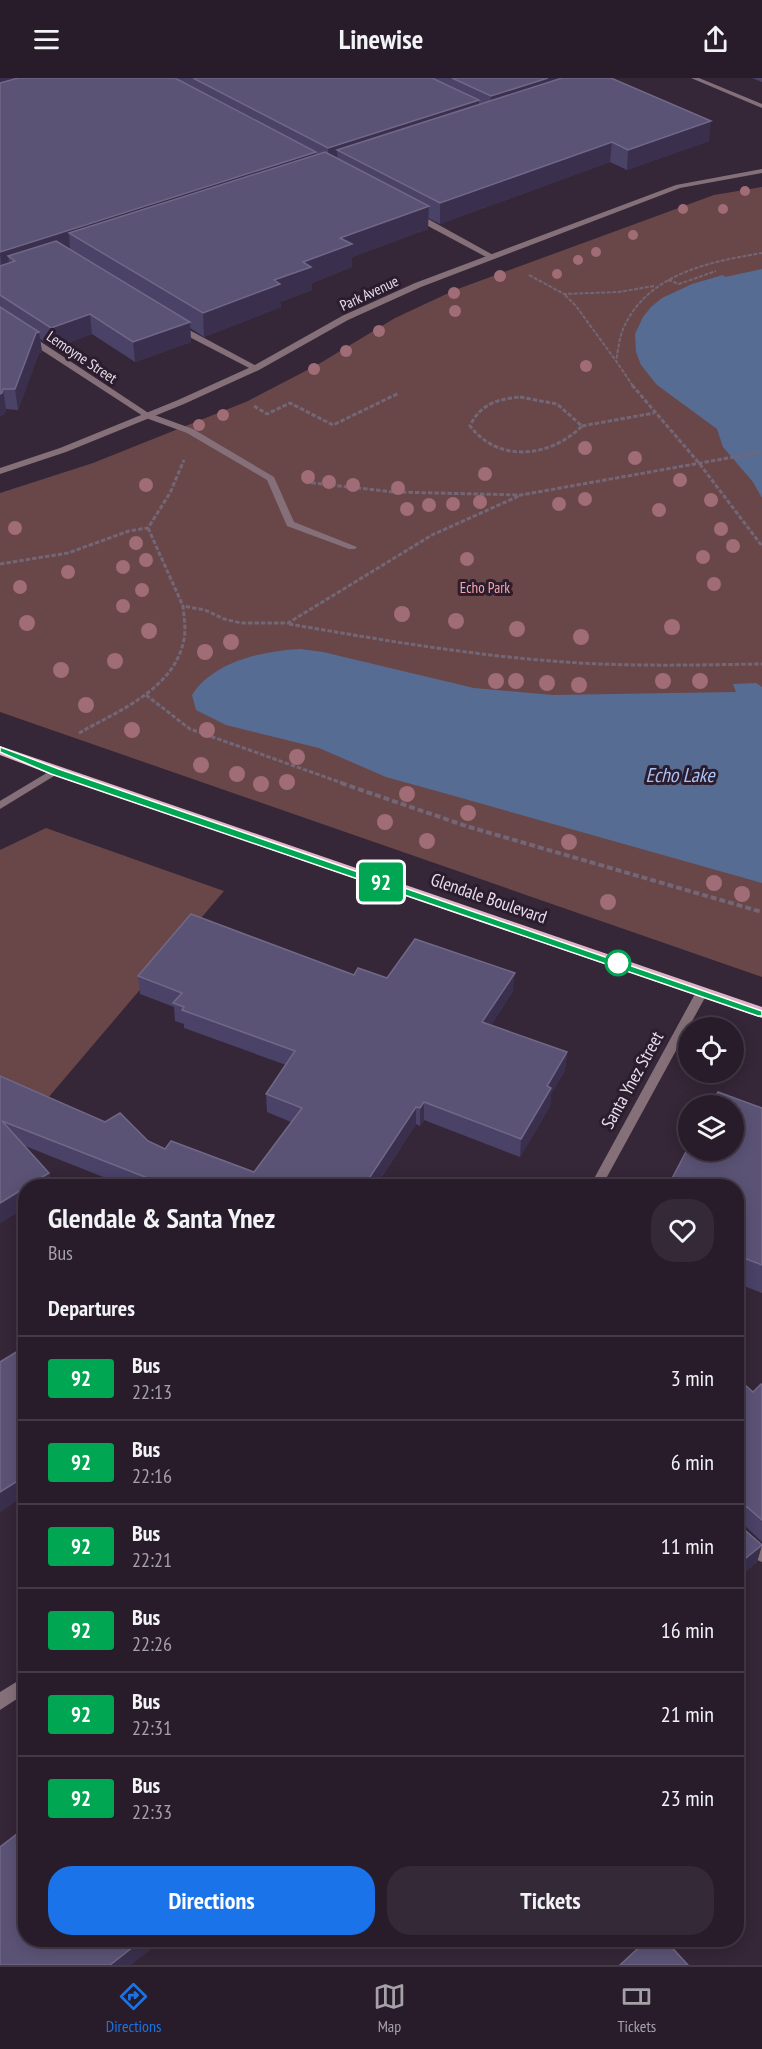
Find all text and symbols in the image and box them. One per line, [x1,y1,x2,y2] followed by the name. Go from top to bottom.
[339,22,423,56] text: Linewise
[30,23,63,56] icon: menu
[699,23,732,56] icon: share
[337,271,401,315] street label: Park Avenue
[43,327,121,387] street label: Lemoyne Street
[460,578,510,597] park label: Echo Park
[645,762,716,788] water label: Echo Lake
[354,862,408,902] line badge: 92
[428,867,550,929] street label: Glendale Boulevard
[371,869,391,896] text: 92
[605,950,631,976] unlabelled marker
[678,1017,744,1161] map controls
[678,1017,744,1083] button: locate
[596,1027,668,1133] street label: Santa Ynez Street
[678,1095,744,1161] button: layers
[48,1199,275,1236] text: Glendale & Santa Ynez
[651,1199,714,1262] button: heart
[48,1240,73,1266] text: Bus
[48,1294,135,1322] text: Departures
[132,1351,160,1379] text: Bus
[671,1364,714,1392] text: 3 min
[71,1365,91,1392] text: 92
[132,1379,172,1405] text: 22:13
[132,1435,160,1463] text: Bus
[671,1448,714,1476] text: 6 min
[71,1449,91,1476] text: 92
[132,1463,172,1489] text: 22:16
[132,1519,160,1547] text: Bus
[661,1532,714,1560] text: 11 min
[71,1533,91,1560] text: 92
[132,1547,172,1573] text: 22:21
[132,1603,160,1631] text: Bus
[661,1616,714,1644] text: 16 min
[71,1617,91,1644] text: 92
[132,1631,172,1657] text: 22:26
[132,1687,160,1715] text: Bus
[661,1700,714,1728] text: 21 min
[71,1701,91,1728] text: 92
[132,1715,172,1741] text: 22:31
[132,1771,160,1799] text: Bus
[661,1784,714,1812] text: 23 min
[71,1785,91,1812] text: 92
[132,1799,172,1825] text: 22:33
[48,1866,375,1935] button: Directions
[387,1866,714,1935] button: Tickets
[106,1980,161,2036] tab: Directions
[373,1980,406,2036] tab: Map
[617,1980,656,2036] tab: Tickets

